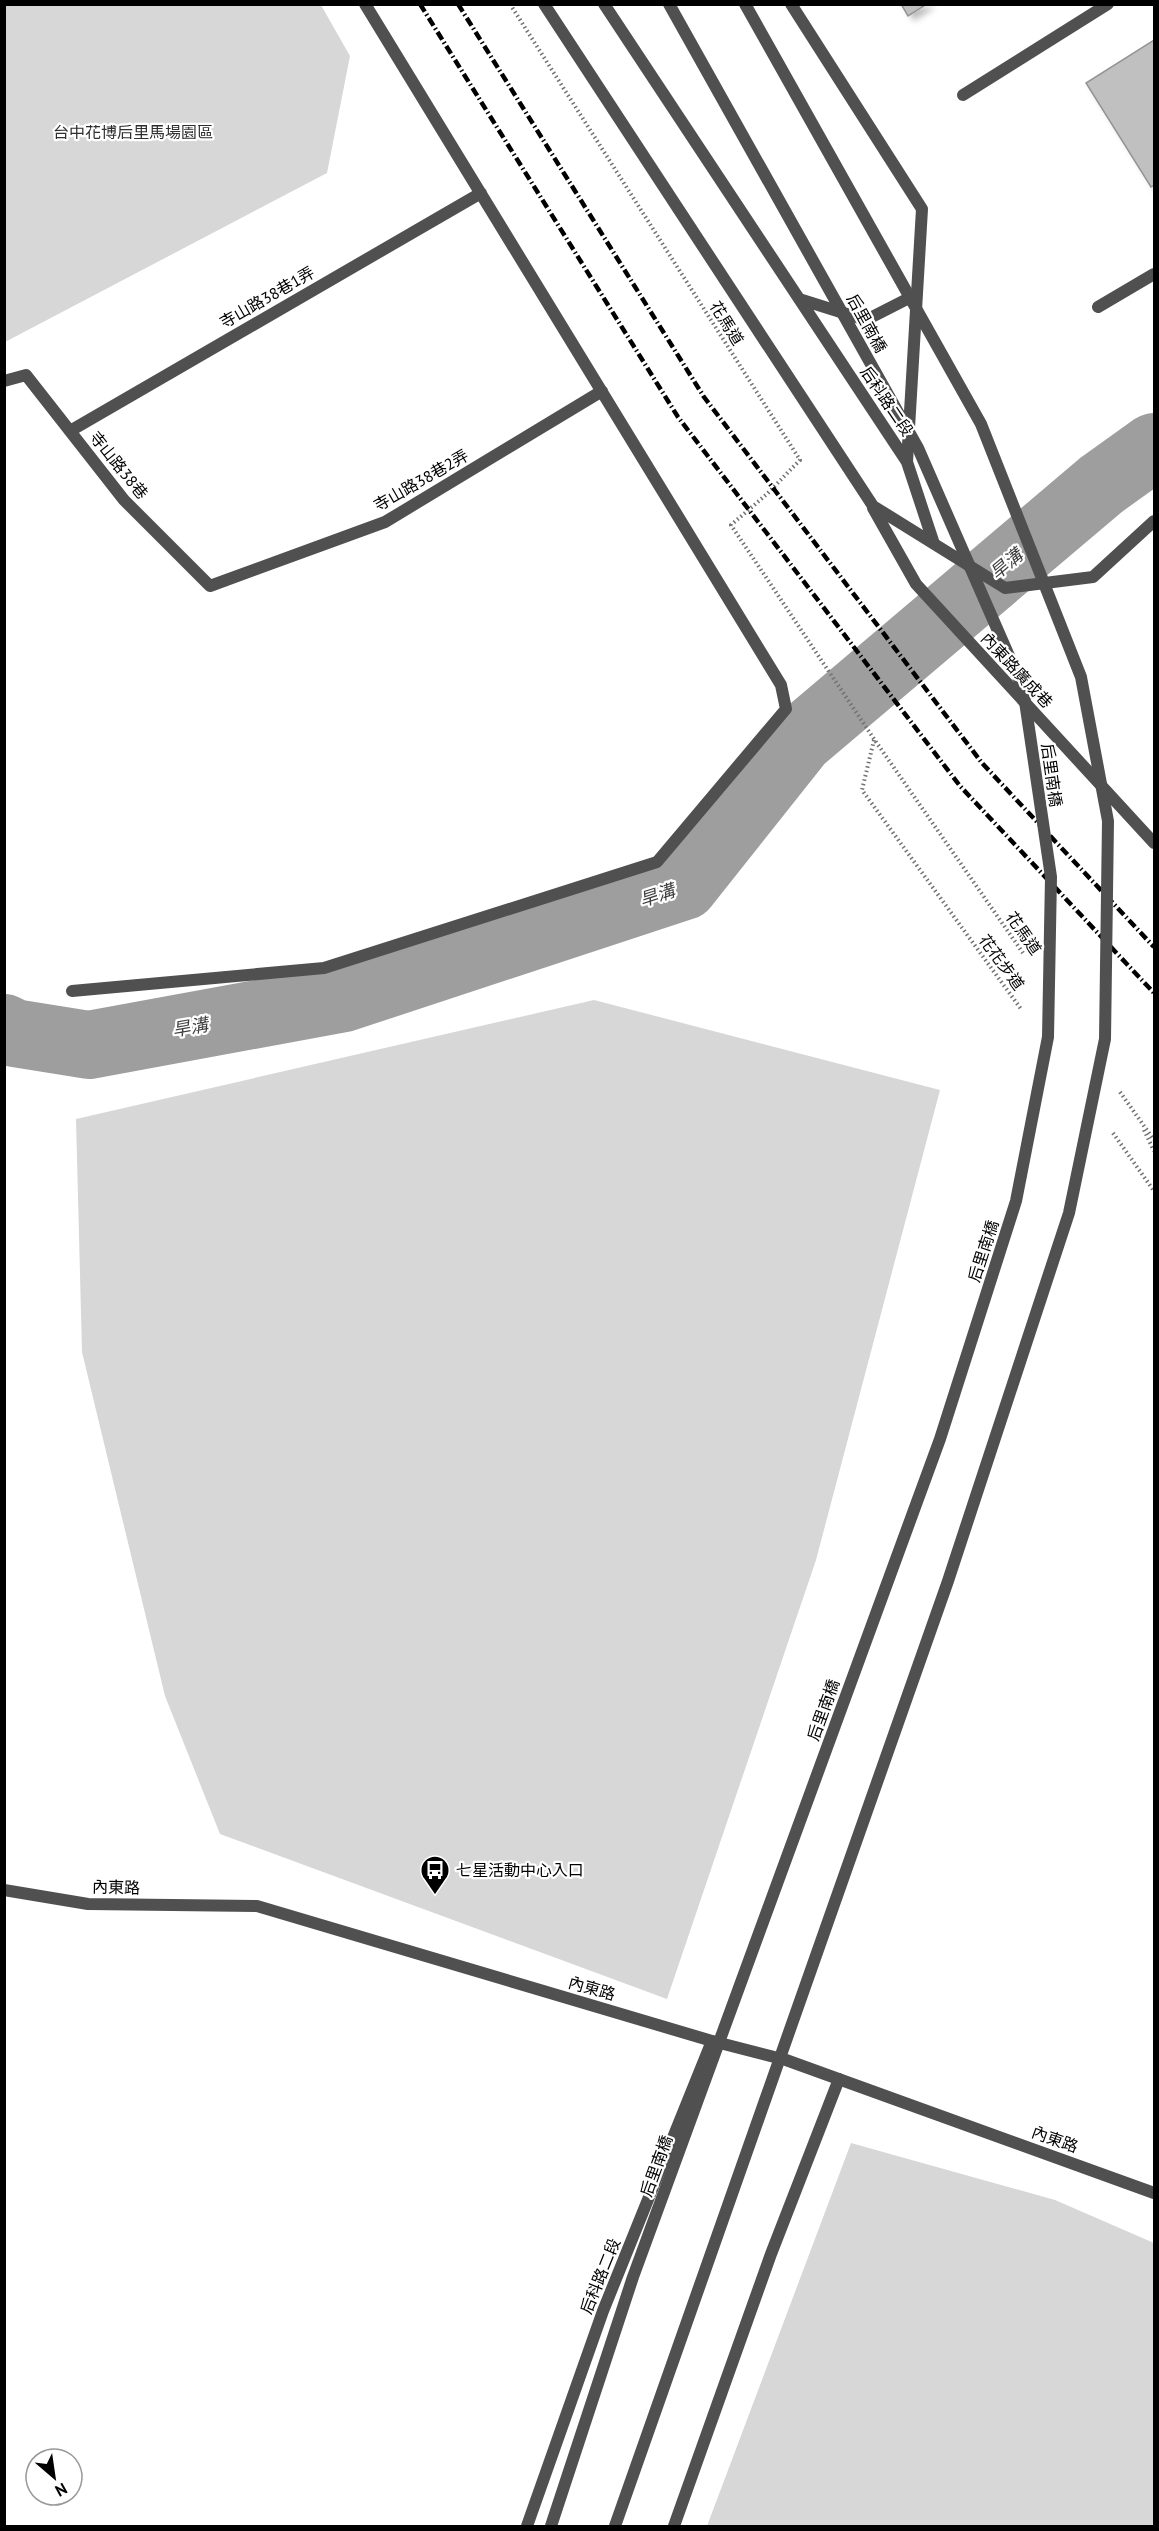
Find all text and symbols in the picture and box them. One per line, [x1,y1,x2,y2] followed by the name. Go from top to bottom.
[53,122,213,142] park label: 台中花博后里馬場園區
[216,262,318,332] street label: 寺山路38巷1弄
[843,290,891,356] street label: 后里南橋
[706,297,748,349] street label: 花馬道
[856,362,918,440] street label: 后科路二段
[86,427,152,503] street label: 寺山路38巷
[370,445,472,515] street label: 寺山路38巷2弄
[985,542,1029,584] water label: 旱溝
[977,628,1057,712] street label: 內東路廣成巷
[1038,742,1066,808] street label: 后里南橋
[636,878,681,911] water label: 旱溝
[1002,908,1046,958] street label: 花馬道
[975,930,1029,994] street label: 花花步道
[170,1012,213,1041] water label: 旱溝
[964,1217,1002,1285] street label: 后里南橋
[803,1677,843,1743] street label: 后里南橋
[419,1854,451,1896] bus stop icon: 七星活動中心入口
[456,1860,584,1880] place label: 七星活動中心入口
[92,1877,140,1897] street label: 內東路
[566,1972,618,2004] street label: 內東路
[1029,2121,1081,2157] street label: 內東路
[636,2133,676,2199] street label: 后里南橋
[576,2235,624,2317] street label: 后科路二段
[24,2447,84,2507] north arrow
[52,2479,71,2501] text: N

